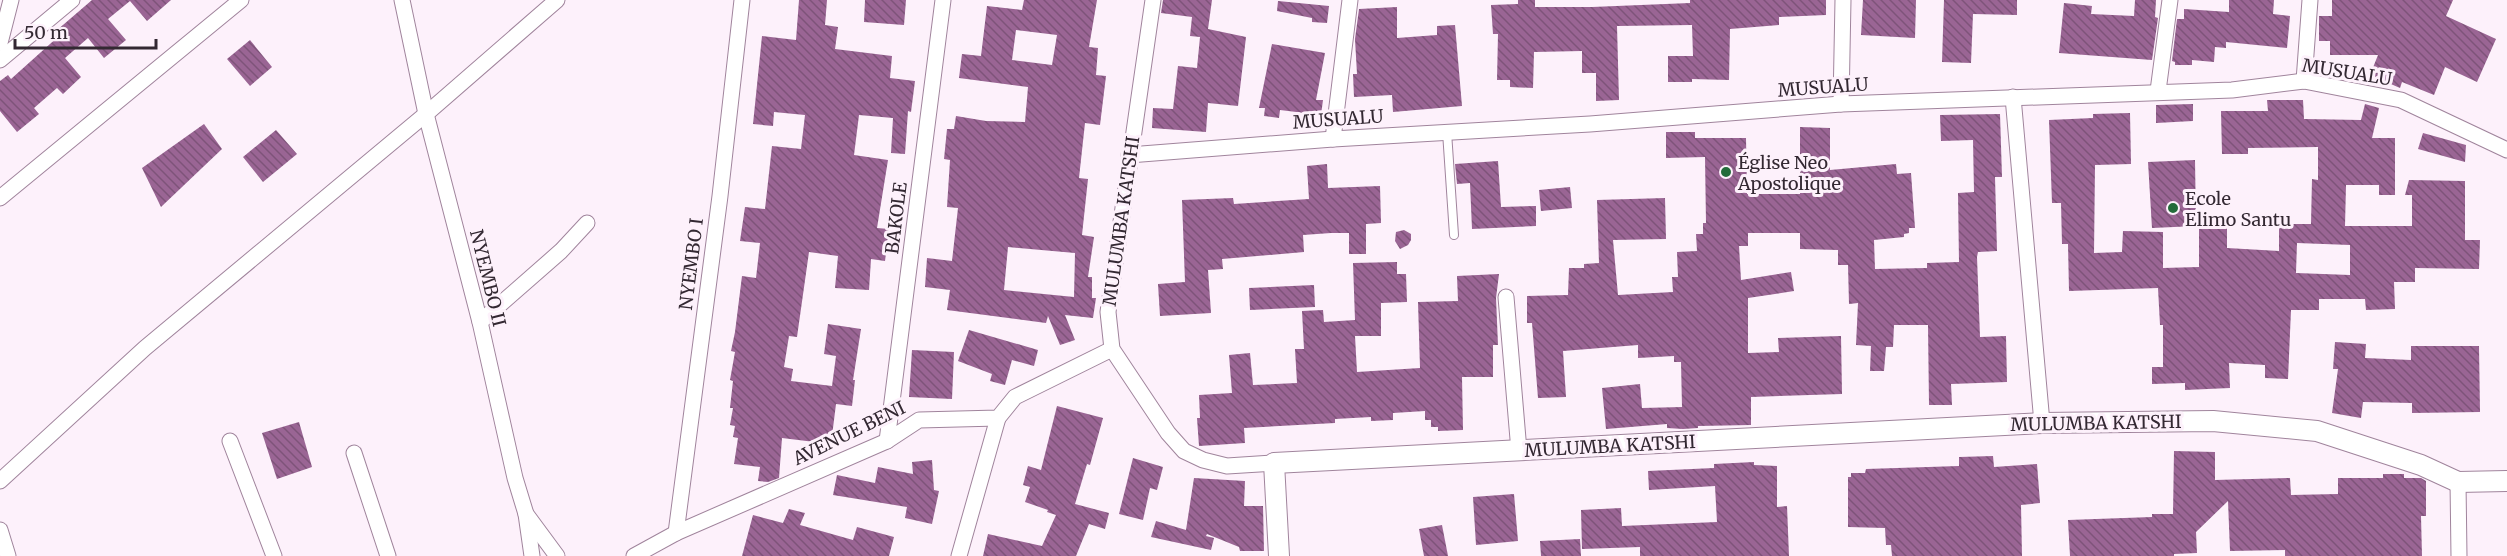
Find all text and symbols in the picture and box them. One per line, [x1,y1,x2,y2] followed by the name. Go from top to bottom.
[15,12,156,50] scale bar
[24,21,68,44] text: 50 m
[2300,54,2394,91] street label: MUSUALU
[1777,72,1870,102] street label: MUSUALU
[1292,104,1385,134] street label: MUSUALU
[1098,135,1144,307] street label: MULUMBA KATSHI
[1737,151,1841,195] place label: Église Neo Apostolique
[1719,165,1733,179] marker: Église Neo Apostolique
[880,180,912,255] street label: BAKOLE
[2185,187,2291,231] place label: Ecole Elimo Santu
[2166,201,2180,215] marker: Ecole Elimo Santu
[674,217,708,311] street label: NYEMBO I
[465,227,511,329] street label: NYEMBO II
[788,396,909,471] street label: AVENUE BENI
[2010,410,2182,436] street label: MULUMBA KATSHI
[1524,430,1696,462] street label: MULUMBA KATSHI

